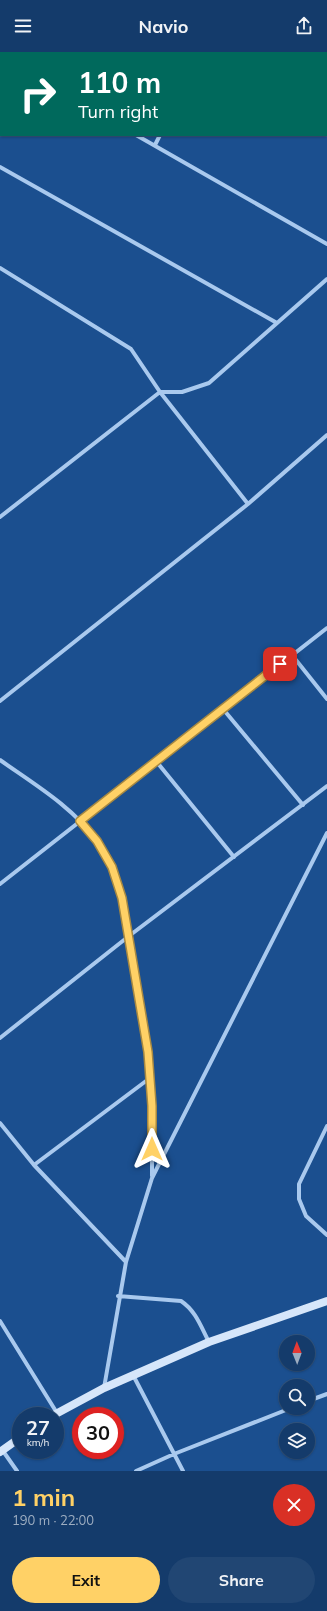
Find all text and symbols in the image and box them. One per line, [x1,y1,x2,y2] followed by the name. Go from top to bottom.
[12,15,34,37] icon: menu
[139,15,188,38] text: Navio
[293,15,315,37] icon: share
[78,65,161,100] text: 110 m
[12,68,64,120] icon: right
[78,100,158,123] text: Turn right
[263,647,297,681] pin
[269,653,291,675] icon: arrive
[131,1128,173,1170] position arrow
[279,1335,315,1371] north arrow
[279,1335,315,1459] map controls
[279,1379,315,1415] button: search
[72,1407,124,1459] speed limit sign: 30
[26,1415,50,1440] text: 27
[279,1423,315,1459] button: layers
[27,1436,49,1449] text: km/h
[12,1482,75,1512] text: 1 min
[273,1484,315,1526] button: close
[12,1512,94,1528] text: 190 m · 22:00
[12,1557,160,1603] button: Exit
[168,1557,315,1603] button: Share

